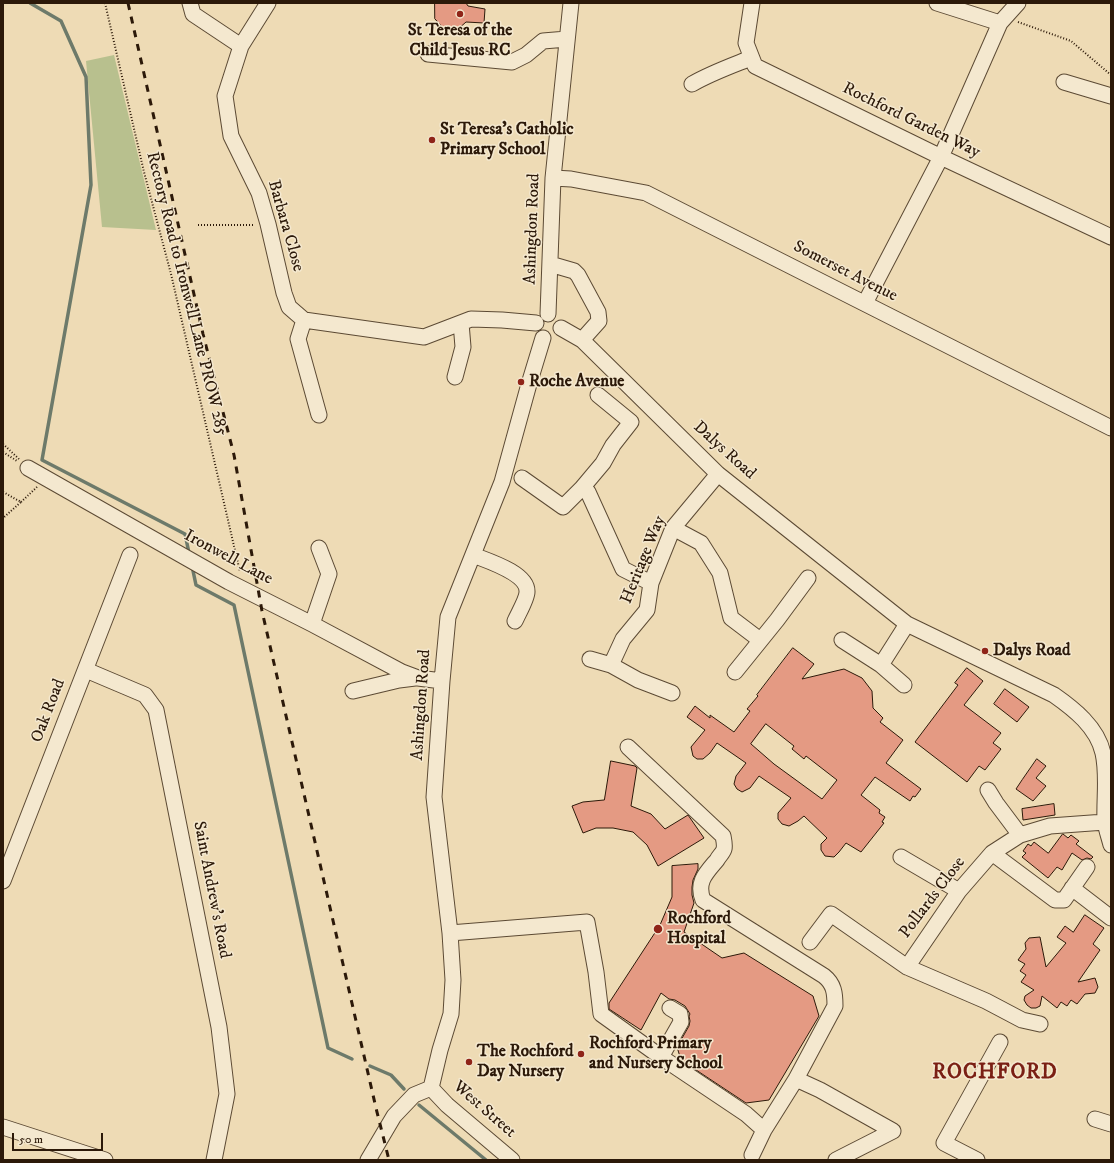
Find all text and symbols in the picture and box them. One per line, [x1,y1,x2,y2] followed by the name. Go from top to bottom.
[455,9,465,19] marker: St Teresa of the Child Jesus RC
[408,21,512,61] place label: St Teresa of the Child Jesus RC
[839,79,983,163] street label: Rochford Garden Way
[440,120,574,160] place label: St Teresa's Catholic Primary School
[427,135,437,145] marker: St Teresa's Catholic Primary School
[141,150,231,438] street label: Rectory Road to Ironwell Lane PROW 285
[521,173,545,285] street label: Ashingdon Road
[262,178,308,274] street label: Barbara Close
[790,237,900,307] street label: Somerset Avenue
[529,372,624,392] place label: Roche Avenue
[516,377,526,387] marker: Roche Avenue
[688,418,760,484] street label: Dalys Road
[617,513,671,607] street label: Heritage Way
[180,526,276,590] street label: Ironwell Lane
[993,641,1070,661] place label: Dalys Road
[980,646,990,656] marker: Dalys Road
[408,649,436,761] street label: Ashingdon Road
[28,676,70,746] street label: Oak Road
[188,820,234,960] street label: Saint Andrew's Road
[896,853,970,943] street label: Pollards Close
[667,909,731,949] place label: Rochford Hospital
[652,923,664,935] marker: Rochford Hospital
[589,1034,723,1074] place label: Rochford Primary and Nursery School
[477,1042,573,1082] place label: The Rochford Day Nursery
[576,1049,586,1059] marker: Rochford Primary and Nursery School
[464,1057,474,1067] marker: The Rochford Day Nursery
[932,1061,1058,1087] district label: ROCHFORD
[448,1077,520,1143] street label: West Street
[14,1125,105,1151] scale bar
[19,1132,43,1147] text: 50 m

